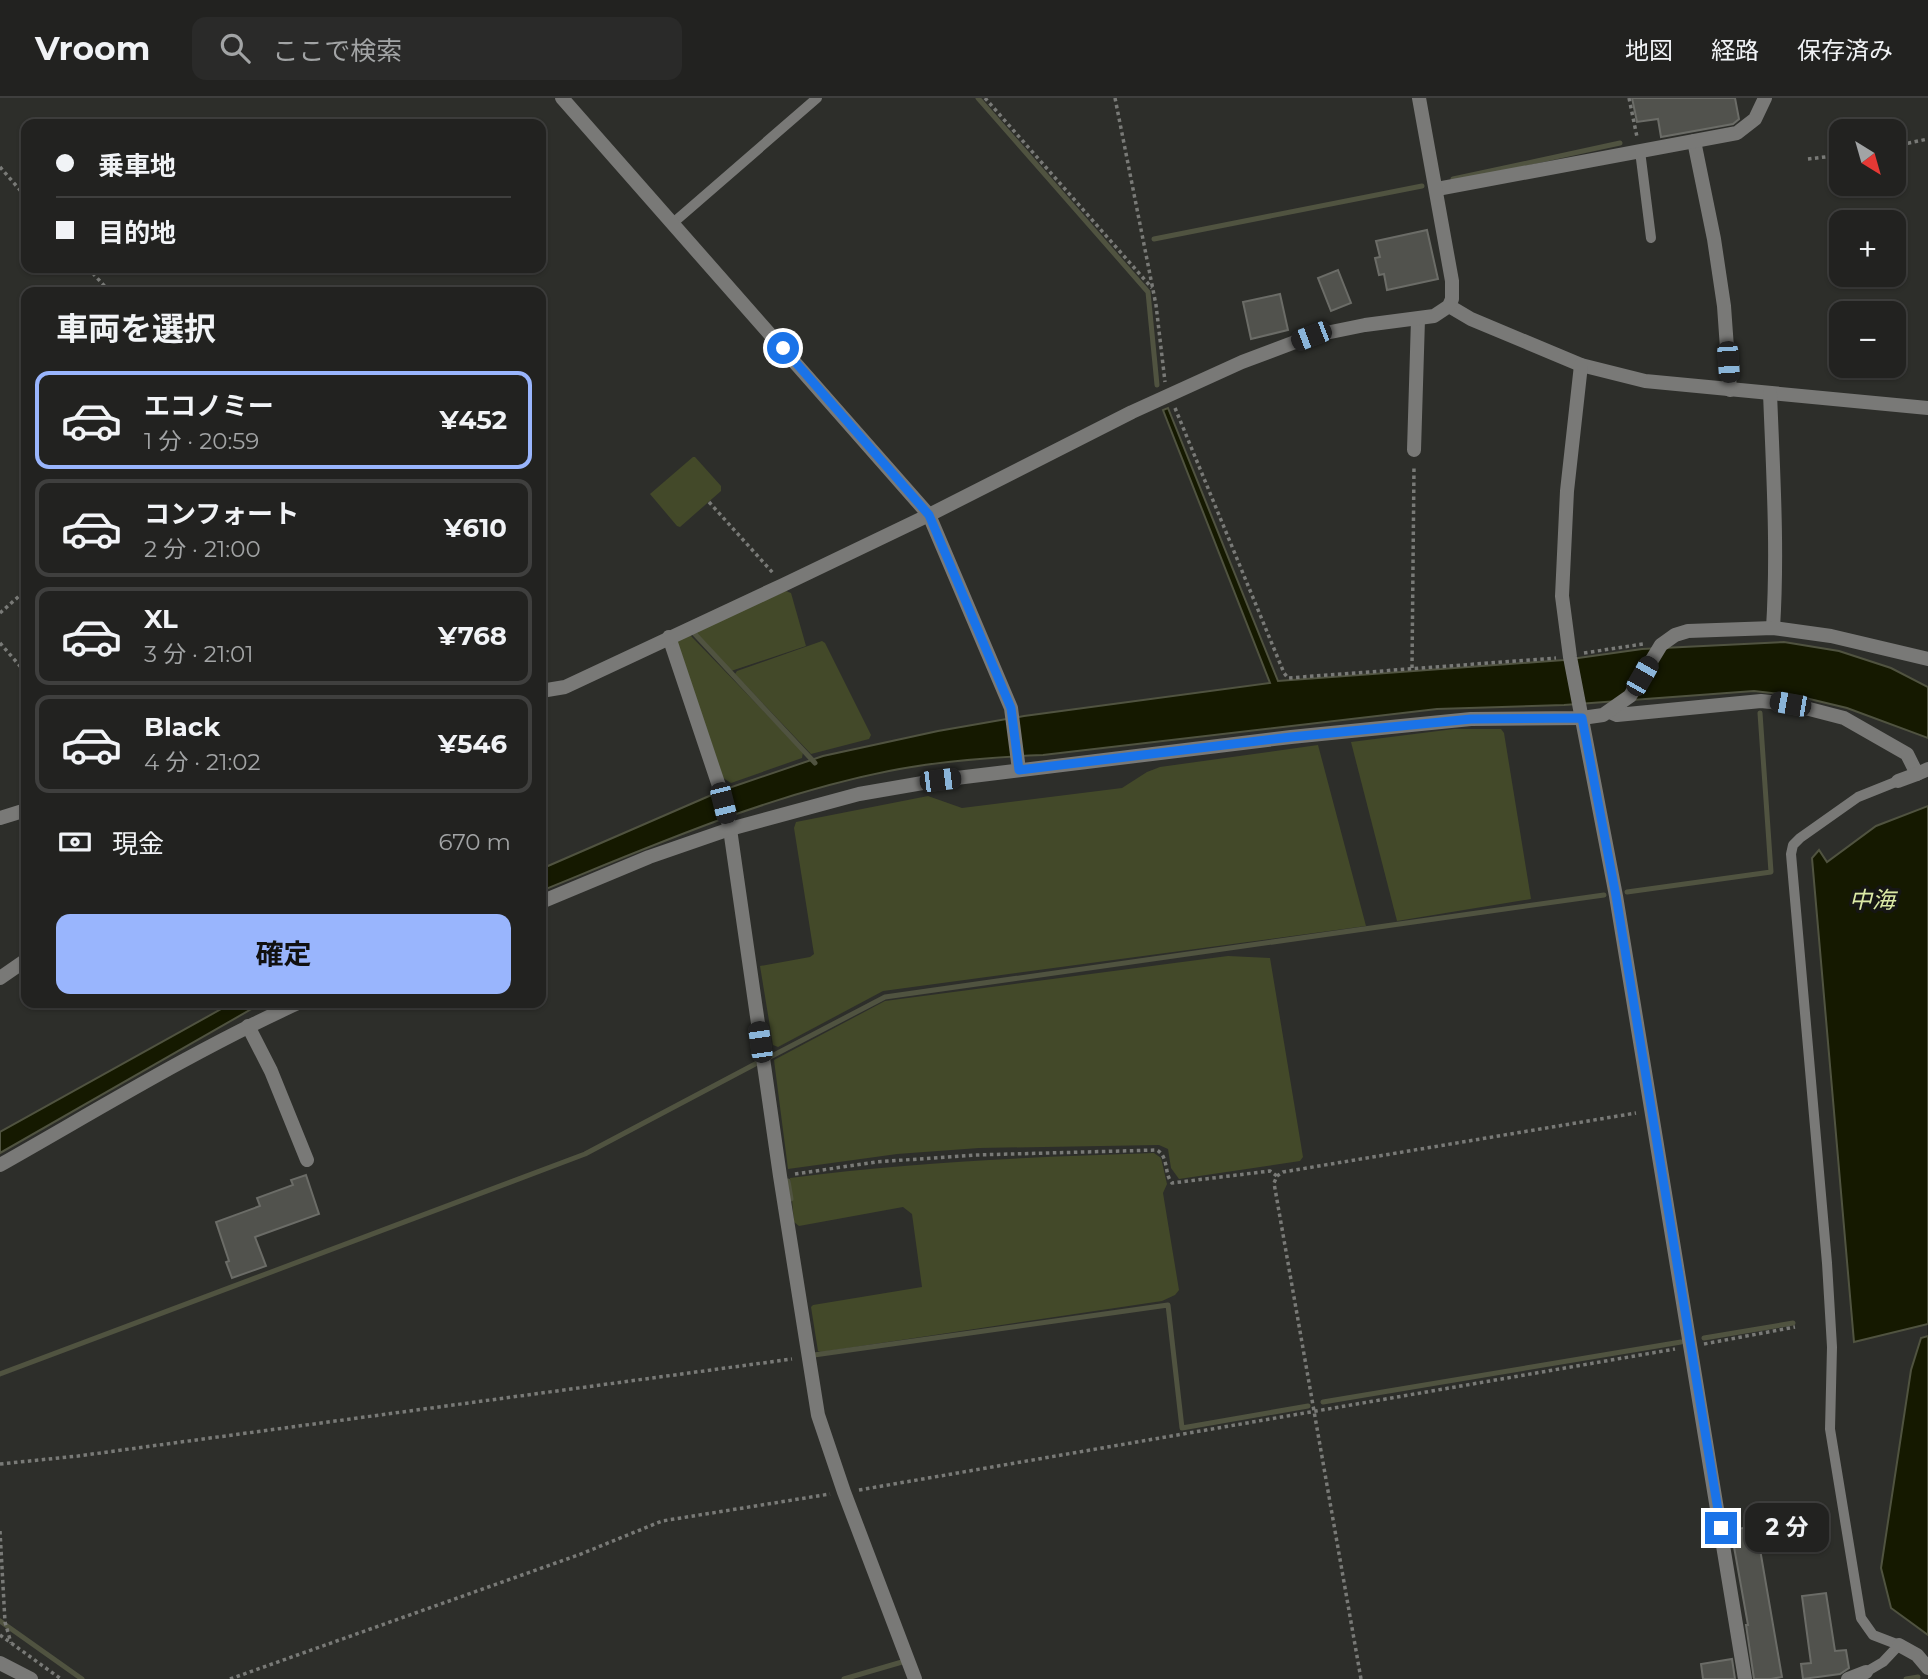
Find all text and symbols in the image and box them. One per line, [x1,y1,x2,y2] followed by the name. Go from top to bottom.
[192,17,682,80] search box
[35,28,150,68] text: Vroom
[216,29,254,67] icon: search
[272,35,402,67] text: ここで検索
[1625,36,1673,65] text: 地図
[1711,36,1759,65] text: 経路
[1797,36,1893,65] text: 保存済み
[1829,119,1906,196] north arrow
[1829,119,1906,378] map controls
[98,150,176,182] text: 乗車地
[1829,210,1906,287] button: +
[98,217,176,249] text: 目的地
[1829,301,1906,378] button: −
[56,309,216,348] text: 車両を選択
[1288,319,1335,353] car
[767,332,799,364] route start
[1717,340,1740,384] car
[60,389,123,452] icon: car
[144,390,274,422] text: エコノミー
[440,404,507,436] text: ¥452
[144,427,259,455] text: 1 分 · 20:59
[60,497,123,560] icon: car
[144,498,299,530] text: コンフォート
[444,512,507,544] text: ¥610
[144,535,261,563] text: 2 分 · 21:00
[144,603,178,635] text: XL
[60,605,123,668] icon: car
[438,620,507,652] text: ¥768
[144,640,254,668] text: 3 分 · 21:01
[1623,653,1662,699] car
[1768,690,1813,718] car
[144,711,220,743] text: Black
[60,713,123,776] icon: car
[438,728,507,760] text: ¥546
[144,748,261,776] text: 4 分 · 21:02
[918,767,963,793] car
[708,780,739,826] car
[56,823,94,861] icon: cash
[112,828,164,860] text: 現金
[438,828,511,856] text: 670 m
[1849,886,1899,914] water label: 中海
[56,914,511,994] button: 確定
[747,1020,774,1064] car
[1746,1504,1830,1552] callout: 2 分
[1705,1512,1737,1544] route end
[1765,1513,1809,1541] text: 2 分

